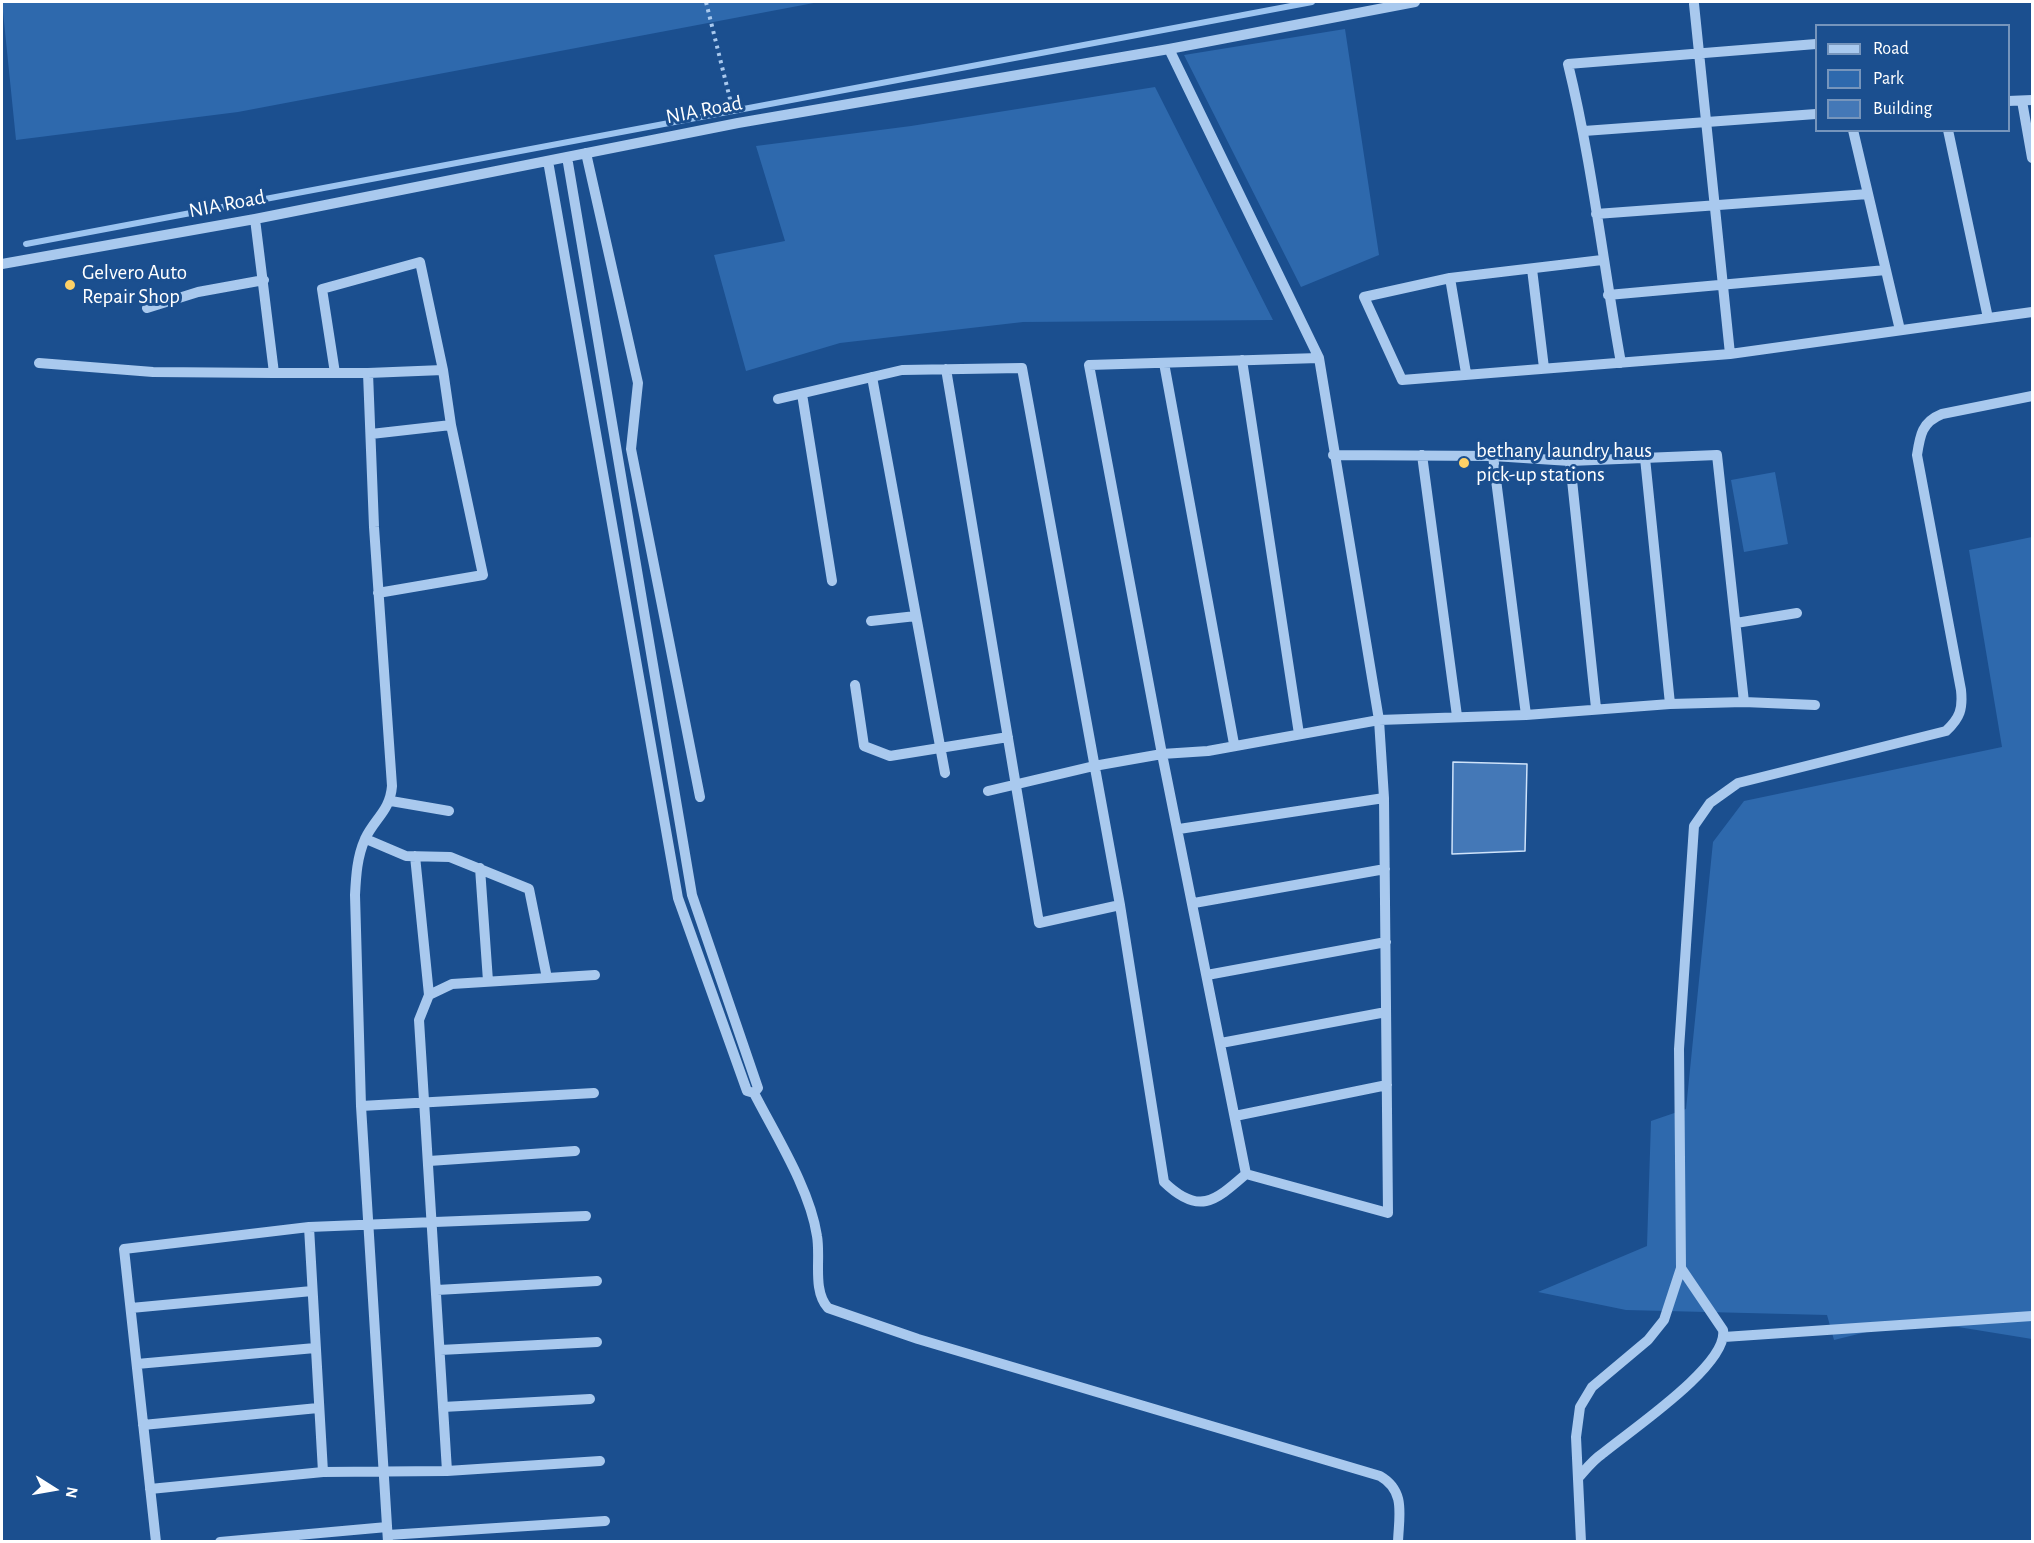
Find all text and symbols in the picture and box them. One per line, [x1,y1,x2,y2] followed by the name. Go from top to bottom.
[1815,24,2010,132] legend
[1873,40,1909,58] text: Road
[1873,70,1904,88] text: Park
[664,90,744,130] street label: NIA Road
[1873,100,1932,118] text: Building
[187,184,267,224] street label: NIA Road
[82,260,187,310] place label: Gelvero Auto Repair Shop
[63,278,77,292] marker: Gelvero Auto Repair Shop
[1476,438,1652,488] place label: bethany laundry haus pick-up stations
[1457,456,1471,470] marker: bethany laundry haus pick-up stations
[24,1459,84,1519] north arrow
[63,1485,81,1499] text: N

